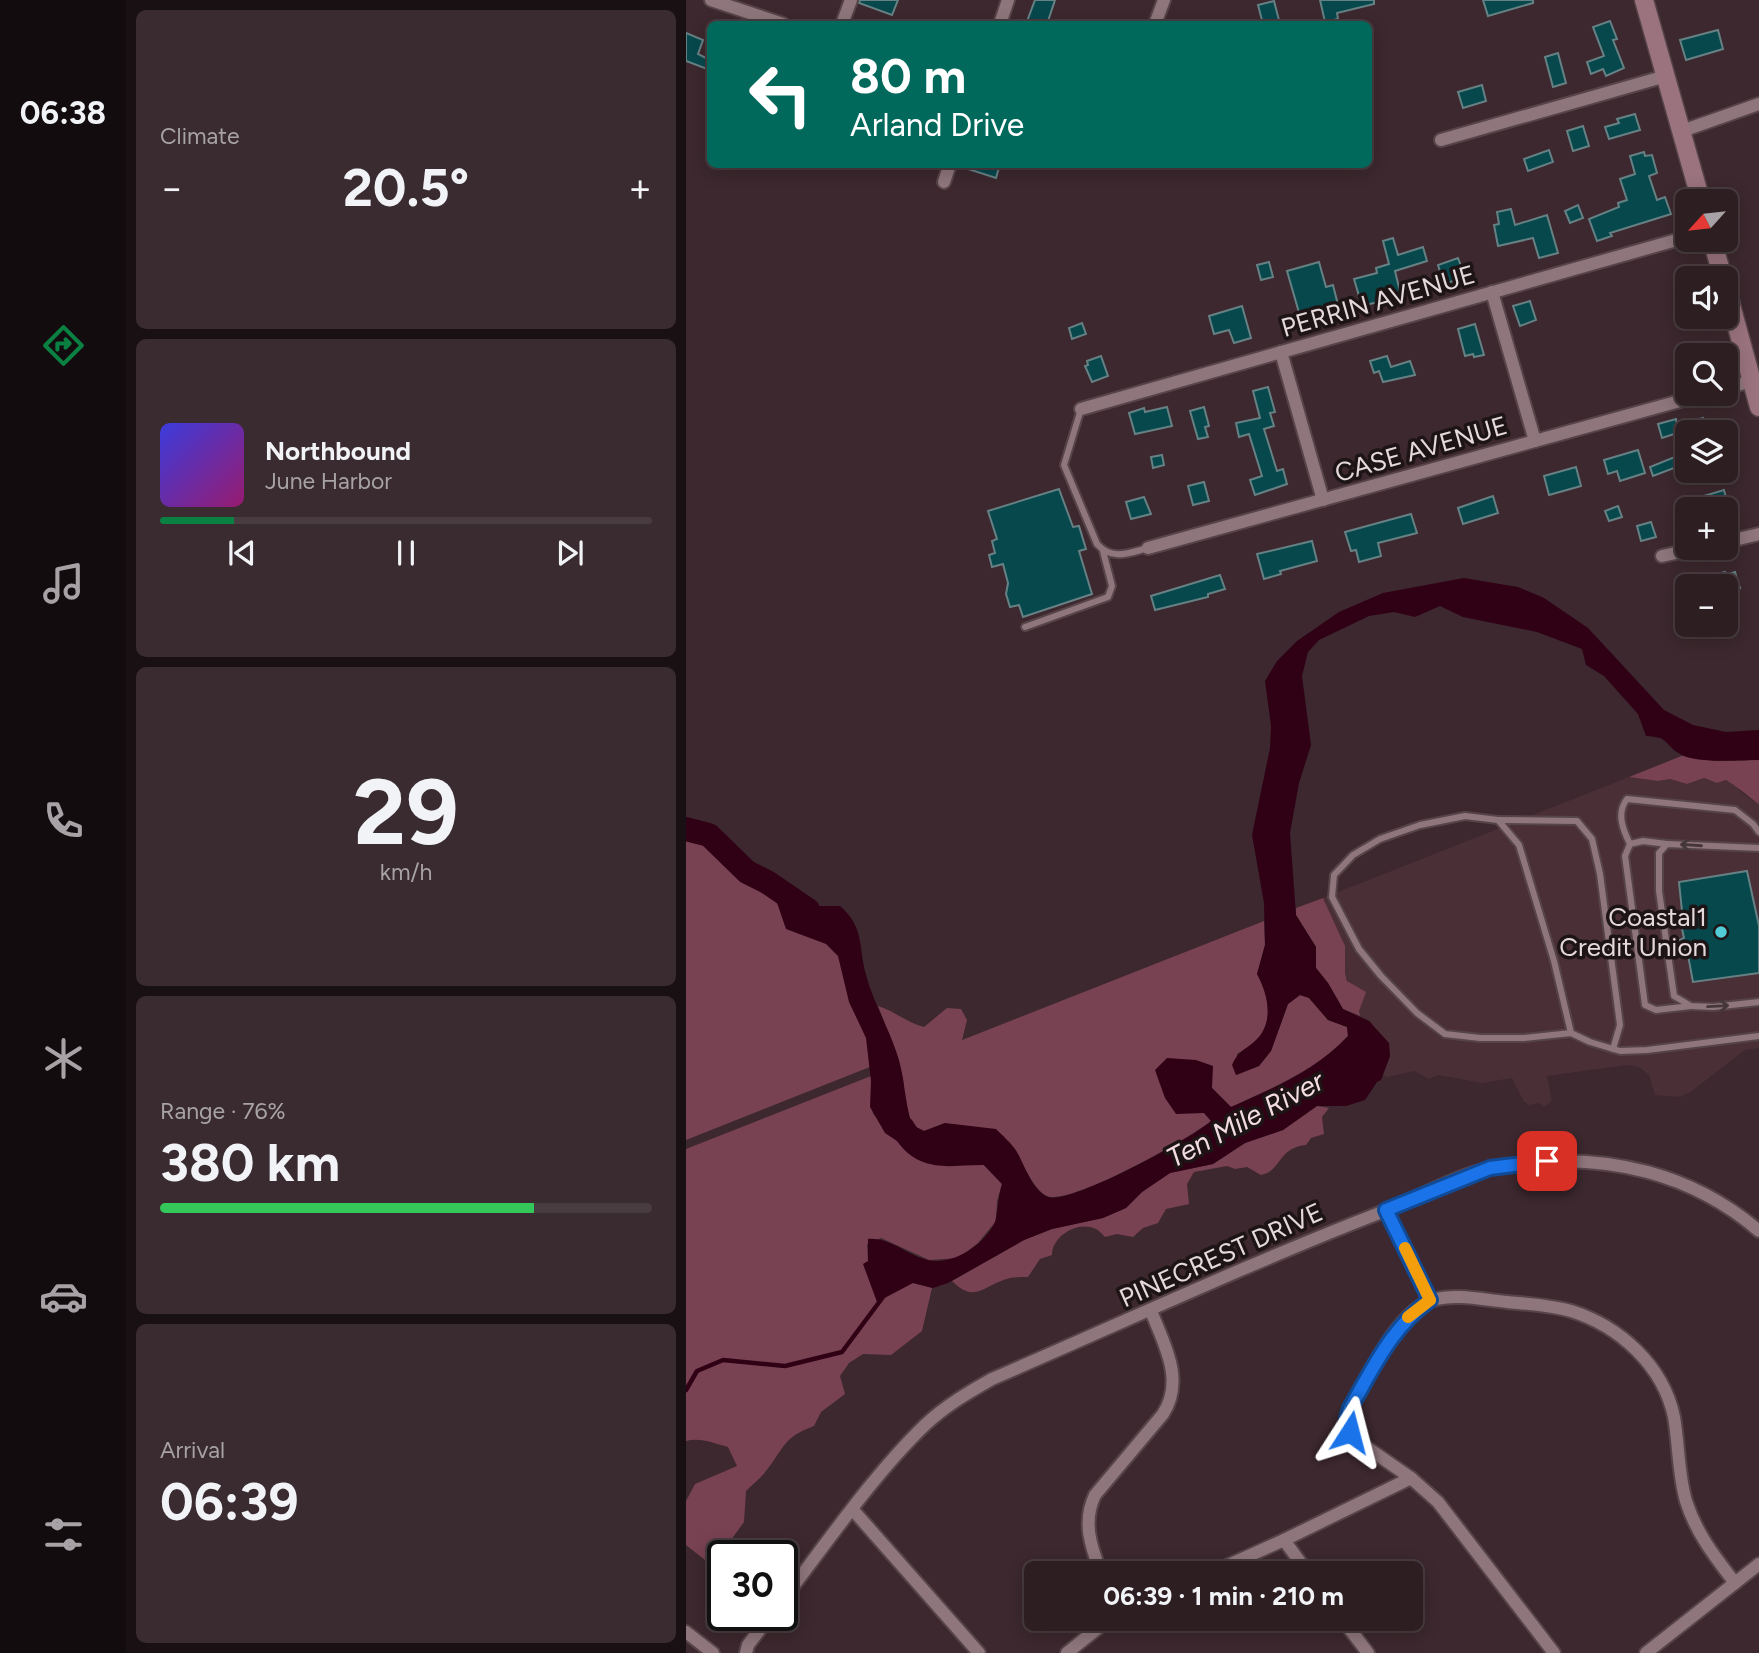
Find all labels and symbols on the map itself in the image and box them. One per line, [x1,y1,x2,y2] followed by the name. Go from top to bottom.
[1675,189,1738,252] north arrow
[1277,258,1479,344] street label: PERRIN AVENUE
[1331,409,1511,489] street label: CASE AVENUE
[1680,838,1703,851] one-way arrow
[1559,901,1707,963] place label: Coastal1 Credit Union
[1713,924,1729,940] marker: Coastal1 Credit Union
[1707,999,1729,1012] one-way arrow
[1160,1063,1331,1175] water label: Ten Mile River
[1517,1131,1577,1191] pin
[1114,1196,1328,1314] street label: PINECREST DRIVE
[1313,1395,1387,1469] position arrow
[707,1540,798,1631] speed limit sign: 30

